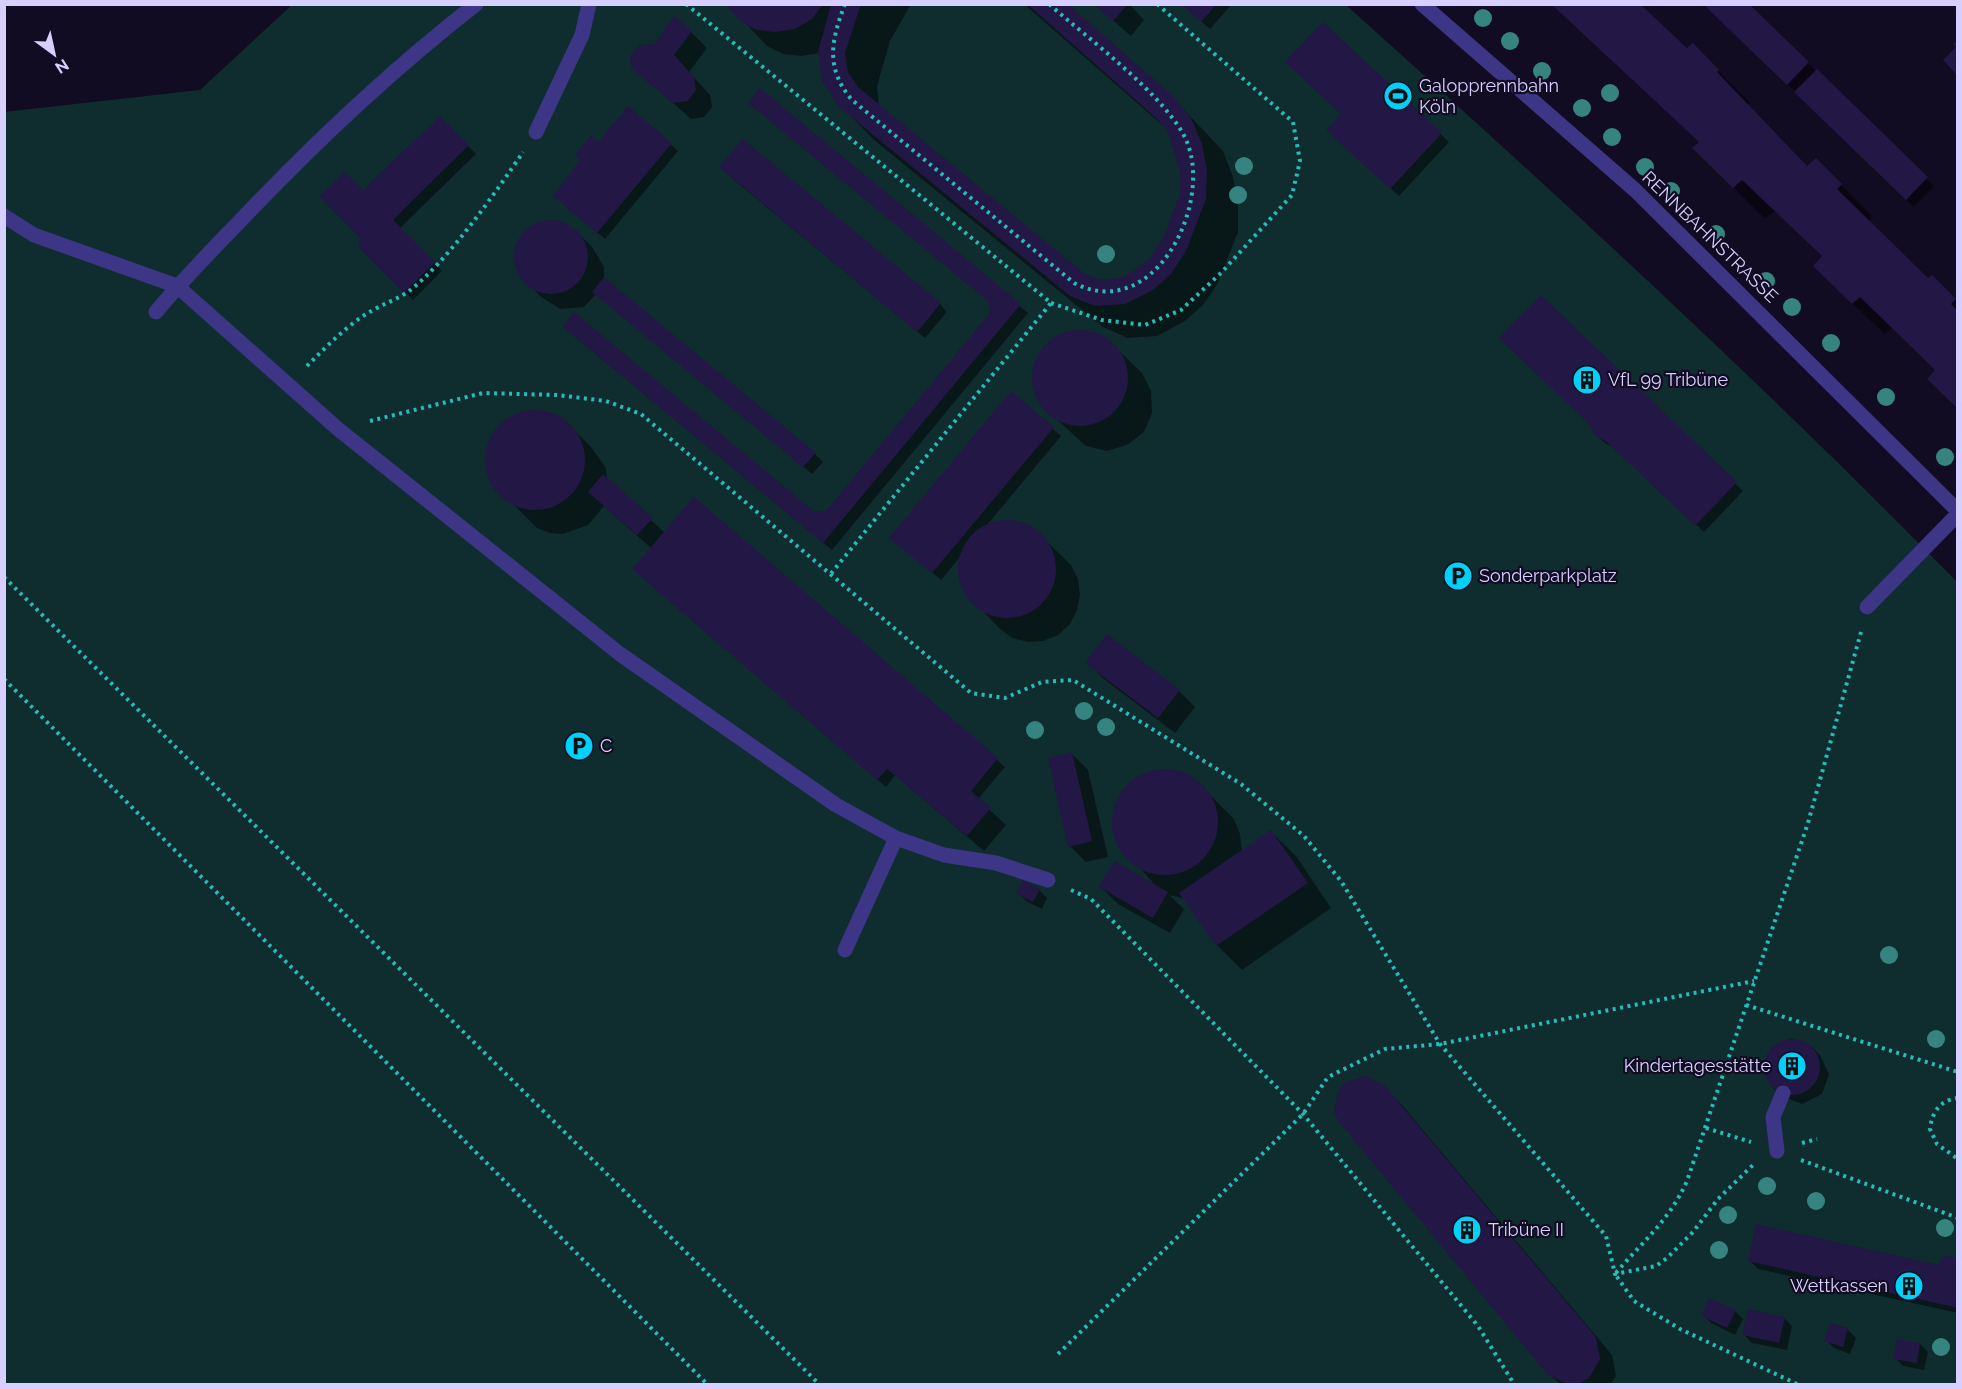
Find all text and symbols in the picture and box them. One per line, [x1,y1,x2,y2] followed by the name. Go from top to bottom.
[24,24,84,84] north arrow
[52,55,72,77] text: N
[1419,75,1559,117] place label: Galopprennbahn Köln
[1382,80,1414,112] sports icon: Galopprennbahn Köln
[1638,167,1782,307] street label: RENNBAHNSTRASSE
[1571,364,1603,396] building icon: VfL 99 Tribüne
[1608,369,1729,390] place label: VfL 99 Tribüne
[1442,560,1474,592] parking icon: Sonderparkplatz
[1479,565,1617,586] place label: Sonderparkplatz
[563,730,595,762] parking icon: C
[600,735,612,756] place label: C
[1776,1050,1808,1082] building icon: Kindertagesstätte
[1624,1055,1771,1076] place label: Kindertagesstätte
[1451,1214,1483,1246] building icon: Tribüne II
[1488,1219,1564,1240] place label: Tribüne II
[1893,1270,1925,1302] building icon: Wettkassen
[1790,1275,1888,1296] place label: Wettkassen

